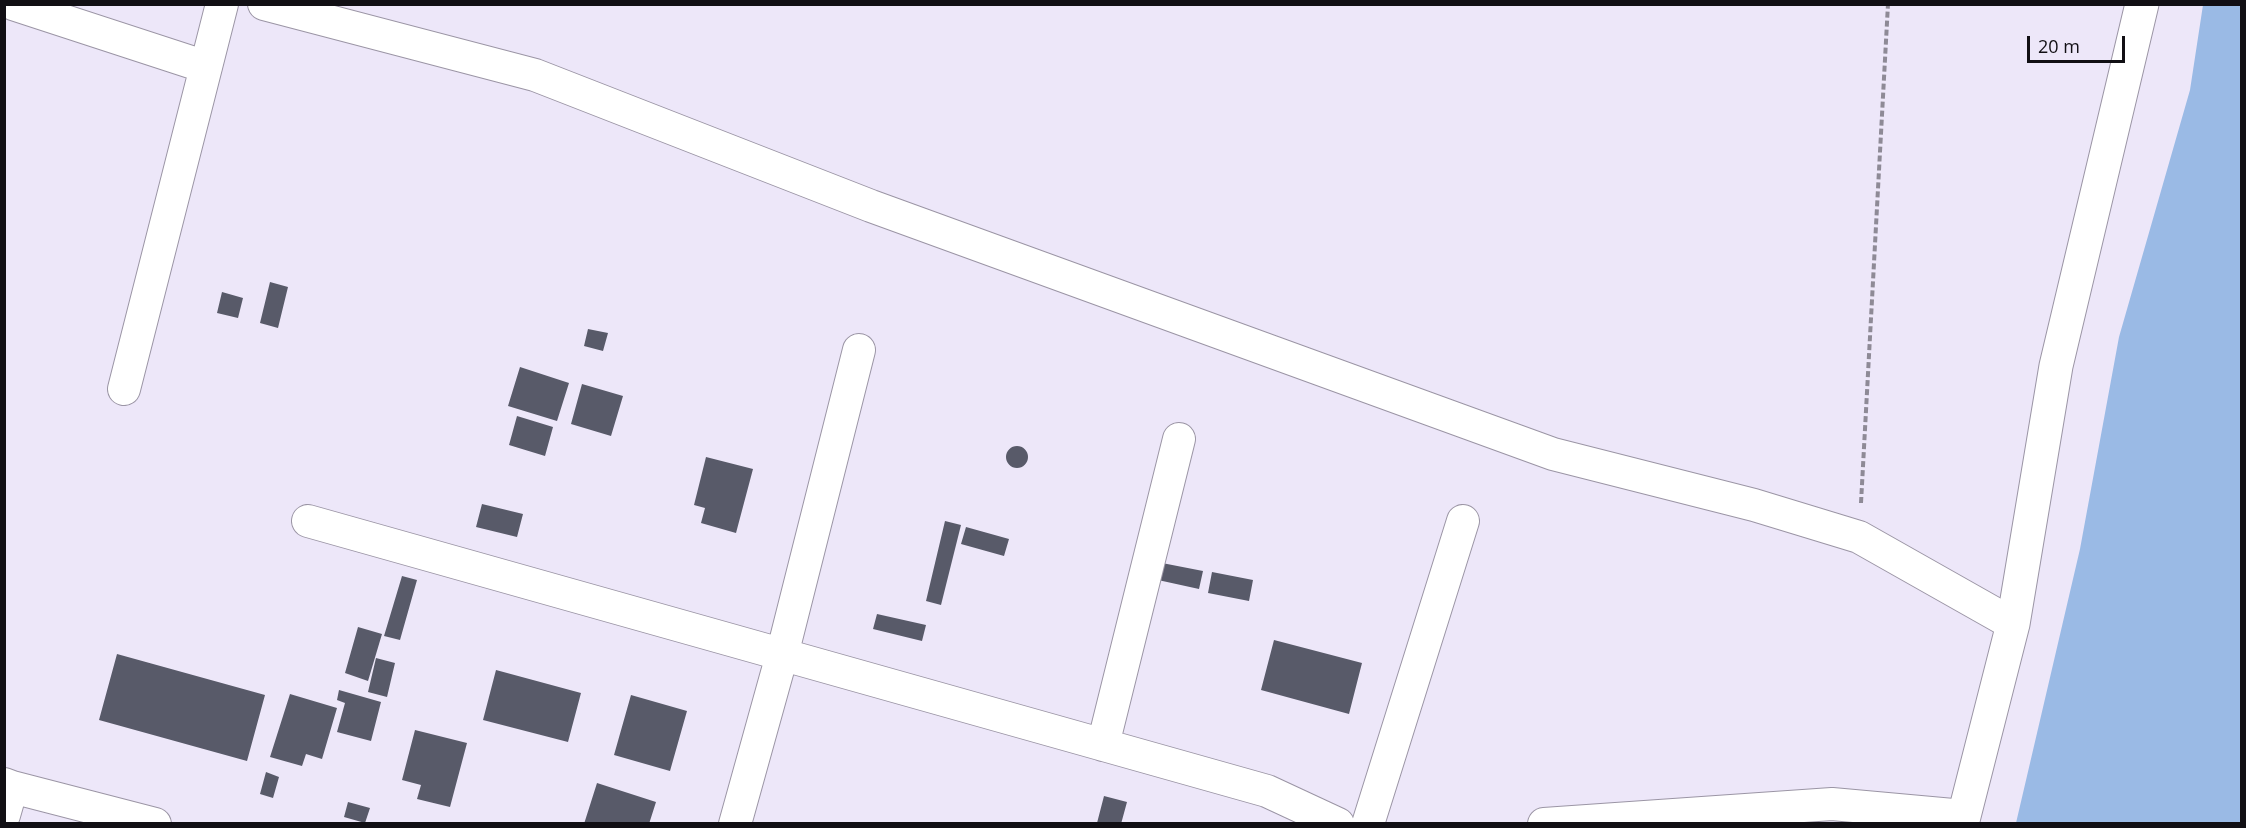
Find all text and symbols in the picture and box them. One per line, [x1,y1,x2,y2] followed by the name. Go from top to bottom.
[2030,24,2128,62] scale bar
[2038,34,2080,58] text: 20 m

